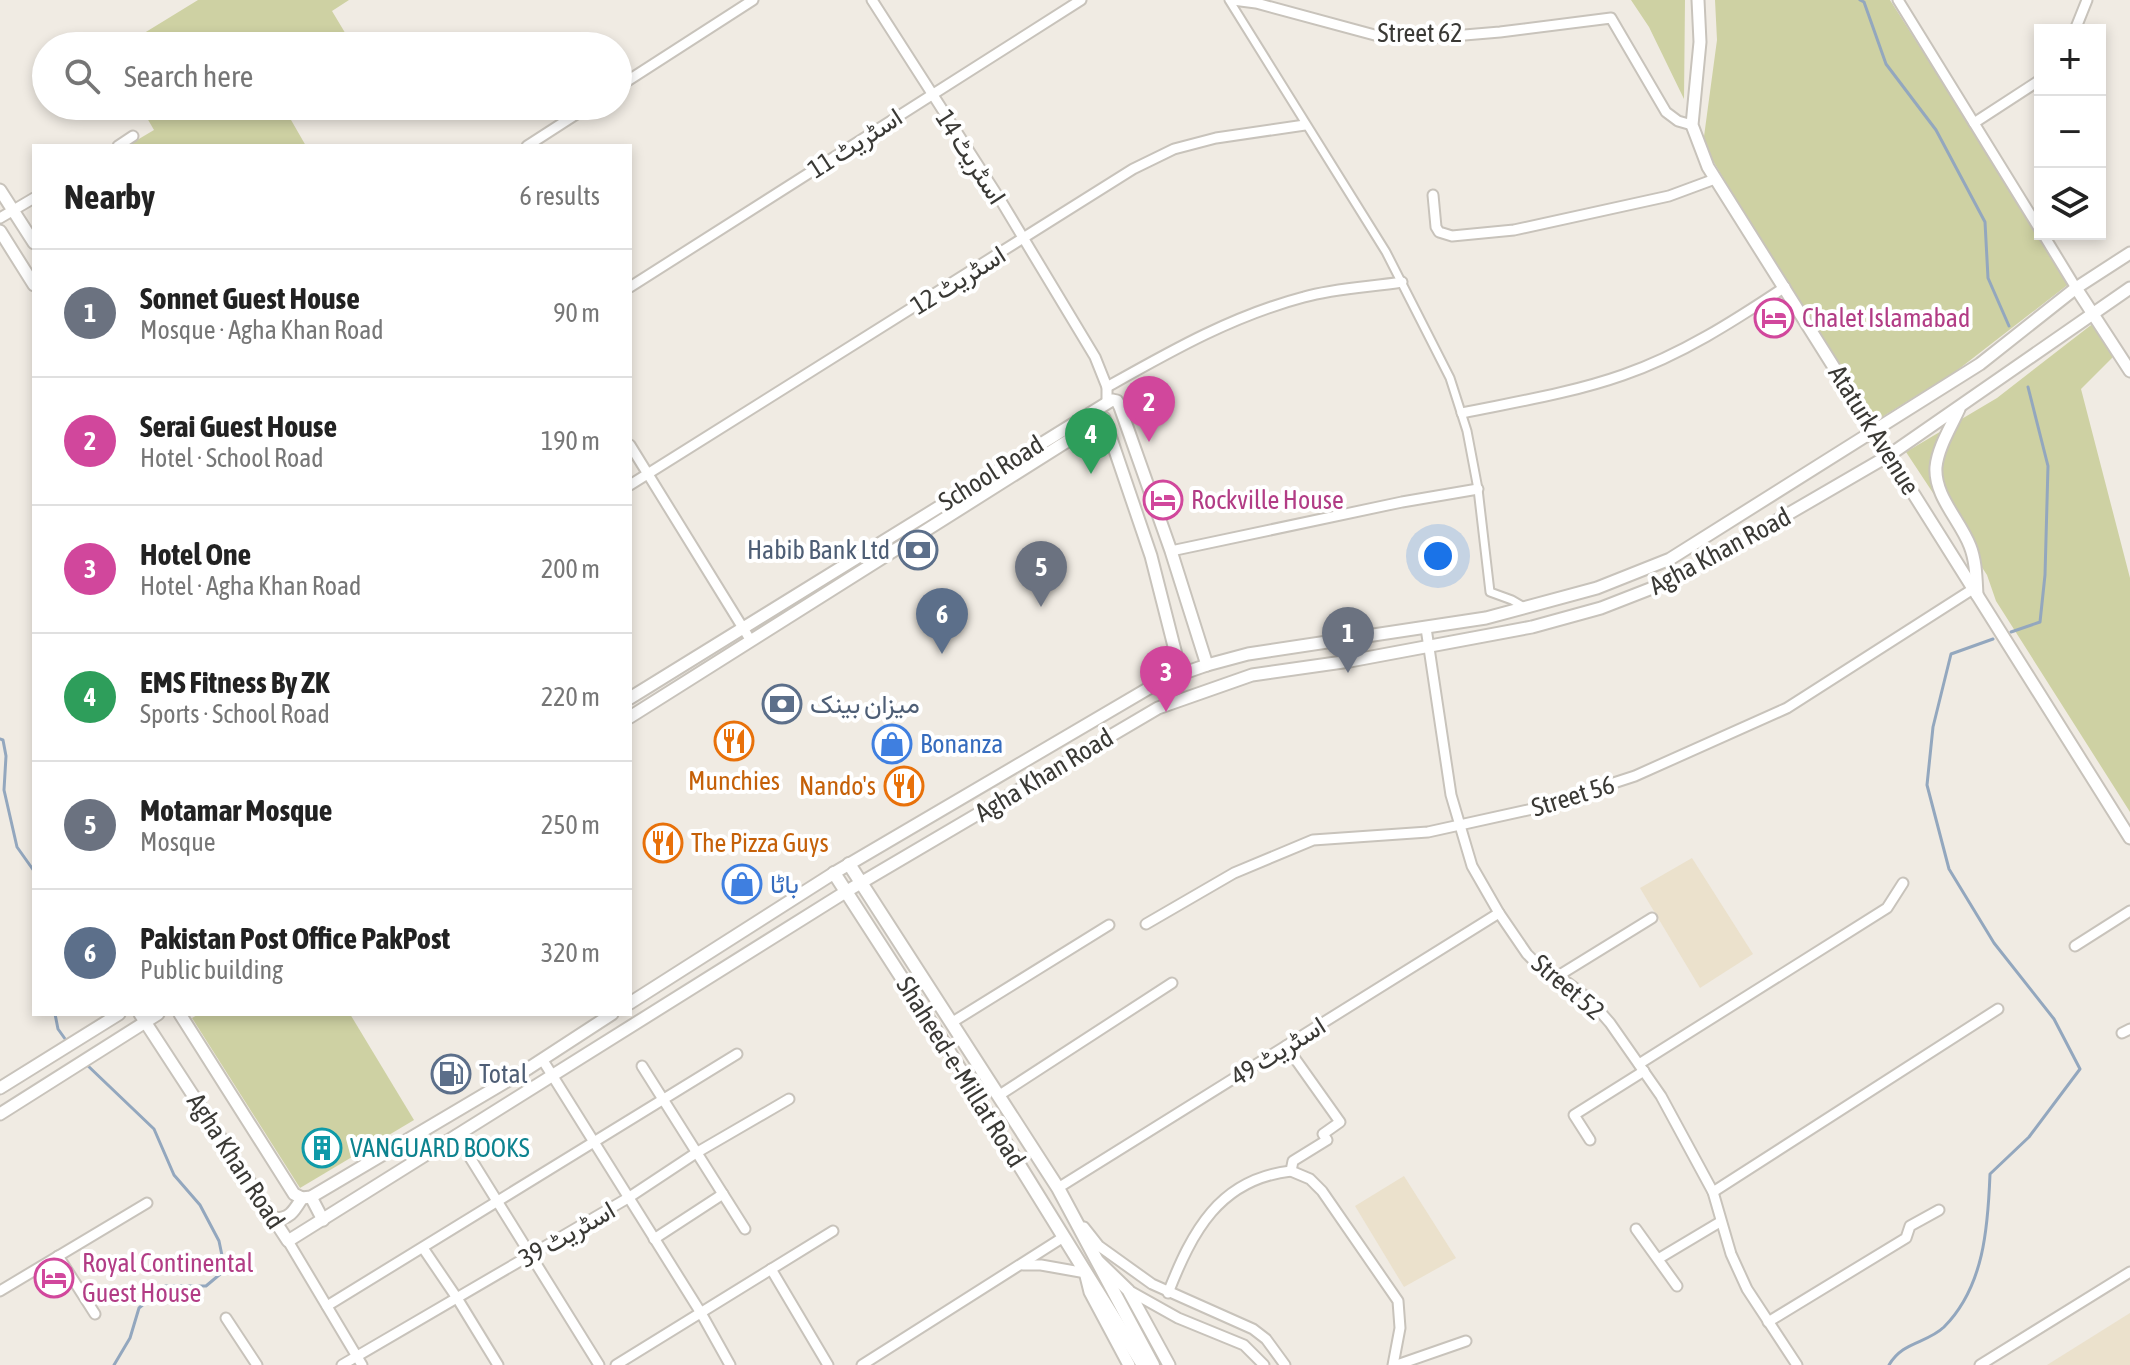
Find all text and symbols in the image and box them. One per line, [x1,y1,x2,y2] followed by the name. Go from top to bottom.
[1377,18,1463,48] street label: Street 62
[2034,24,2106,240] map controls
[2034,24,2106,96] button: +
[32,32,632,120] search box
[60,54,104,98] icon: search
[124,59,253,93] text: Search here
[2034,96,2106,168] button: −
[803,102,908,185] street label: اسٹریٹ 11
[929,105,1012,210] street label: اسٹریٹ 14
[2034,168,2106,240] button: layers
[64,177,155,216] text: Nearby
[519,181,600,211] text: 6 results
[905,239,1011,322] street label: اسٹریٹ 12
[140,281,360,315] text: Sonnet Guest House
[1753,297,1795,339] hotel icon: Chalet Islamabad
[84,298,96,328] text: 1
[553,298,600,328] text: 90 m
[1802,303,1970,333] place label: Chalet Islamabad
[140,315,384,345] text: Mosque · Agha Khan Road
[1822,360,1926,500] street label: Ataturk Avenue
[1123,376,1175,442] pin: 2
[1065,408,1117,474] pin: 4
[140,409,337,443] text: Serai Guest House
[84,426,96,456] text: 2
[541,426,600,456] text: 190 m
[933,429,1049,517] street label: School Road
[140,443,324,473] text: Hotel · School Road
[1142,479,1184,521] hotel icon: Rockville House
[1191,485,1344,515] place label: Rockville House
[1644,501,1796,601] street label: Agha Khan Road
[897,529,939,571] bank icon: Habib Bank Ltd
[747,535,890,565] place label: Habib Bank Ltd
[1418,536,1458,576] your location
[140,537,251,571] text: Hotel One
[1015,541,1067,607] pin: 5
[84,554,96,584] text: 3
[541,554,600,584] text: 200 m
[140,571,361,601] text: Hotel · Agha Khan Road
[916,588,968,654] pin: 6
[1322,607,1374,673] pin: 1
[1140,646,1192,712] pin: 3
[140,665,330,699] text: EMS Fitness By ZK
[84,682,96,712] text: 4
[541,682,600,712] text: 220 m
[761,683,803,725] bank icon: میزان بینک
[810,689,920,720] place label: میزان بینک
[140,699,330,729] text: Sports · School Road
[713,720,755,762] restaurant icon: Munchies
[970,722,1118,828] street label: Agha Khan Road
[871,723,913,765] shop icon: Bonanza
[920,729,1003,759] place label: Bonanza
[883,765,925,807] restaurant icon: Nando's
[688,766,780,796] place label: Munchies
[1528,769,1618,823] street label: Street 56
[799,771,876,801] place label: Nando's
[140,793,332,827] text: Motamar Mosque
[84,810,96,840] text: 5
[541,810,600,840] text: 250 m
[642,822,684,864] restaurant icon: The Pizza Guys
[140,827,216,857] text: Mosque
[691,828,829,858] place label: The Pizza Guys
[721,863,763,905] shop icon: باٹا
[770,869,799,899] place label: باٹا
[140,921,450,955] text: Pakistan Post Office PakPost
[84,938,96,968] text: 6
[541,938,600,968] text: 320 m
[1526,948,1610,1026] street label: Street 52
[140,955,283,985] text: Public building
[890,971,1032,1173] street label: Shaheed-e-Millat Road
[1225,1010,1331,1093] street label: اسٹریٹ 49
[430,1053,472,1095] fuel station icon: Total
[479,1059,528,1089] place label: Total
[181,1088,291,1234] street label: Agha Khan Road
[301,1127,343,1169] building icon: VANGUARD BOOKS
[350,1133,530,1163] place label: VANGUARD BOOKS
[514,1195,621,1274] street label: اسٹریٹ 39
[82,1248,254,1308] place label: Royal Continental Guest House
[33,1257,75,1299] hotel icon: Royal Continental Guest House

